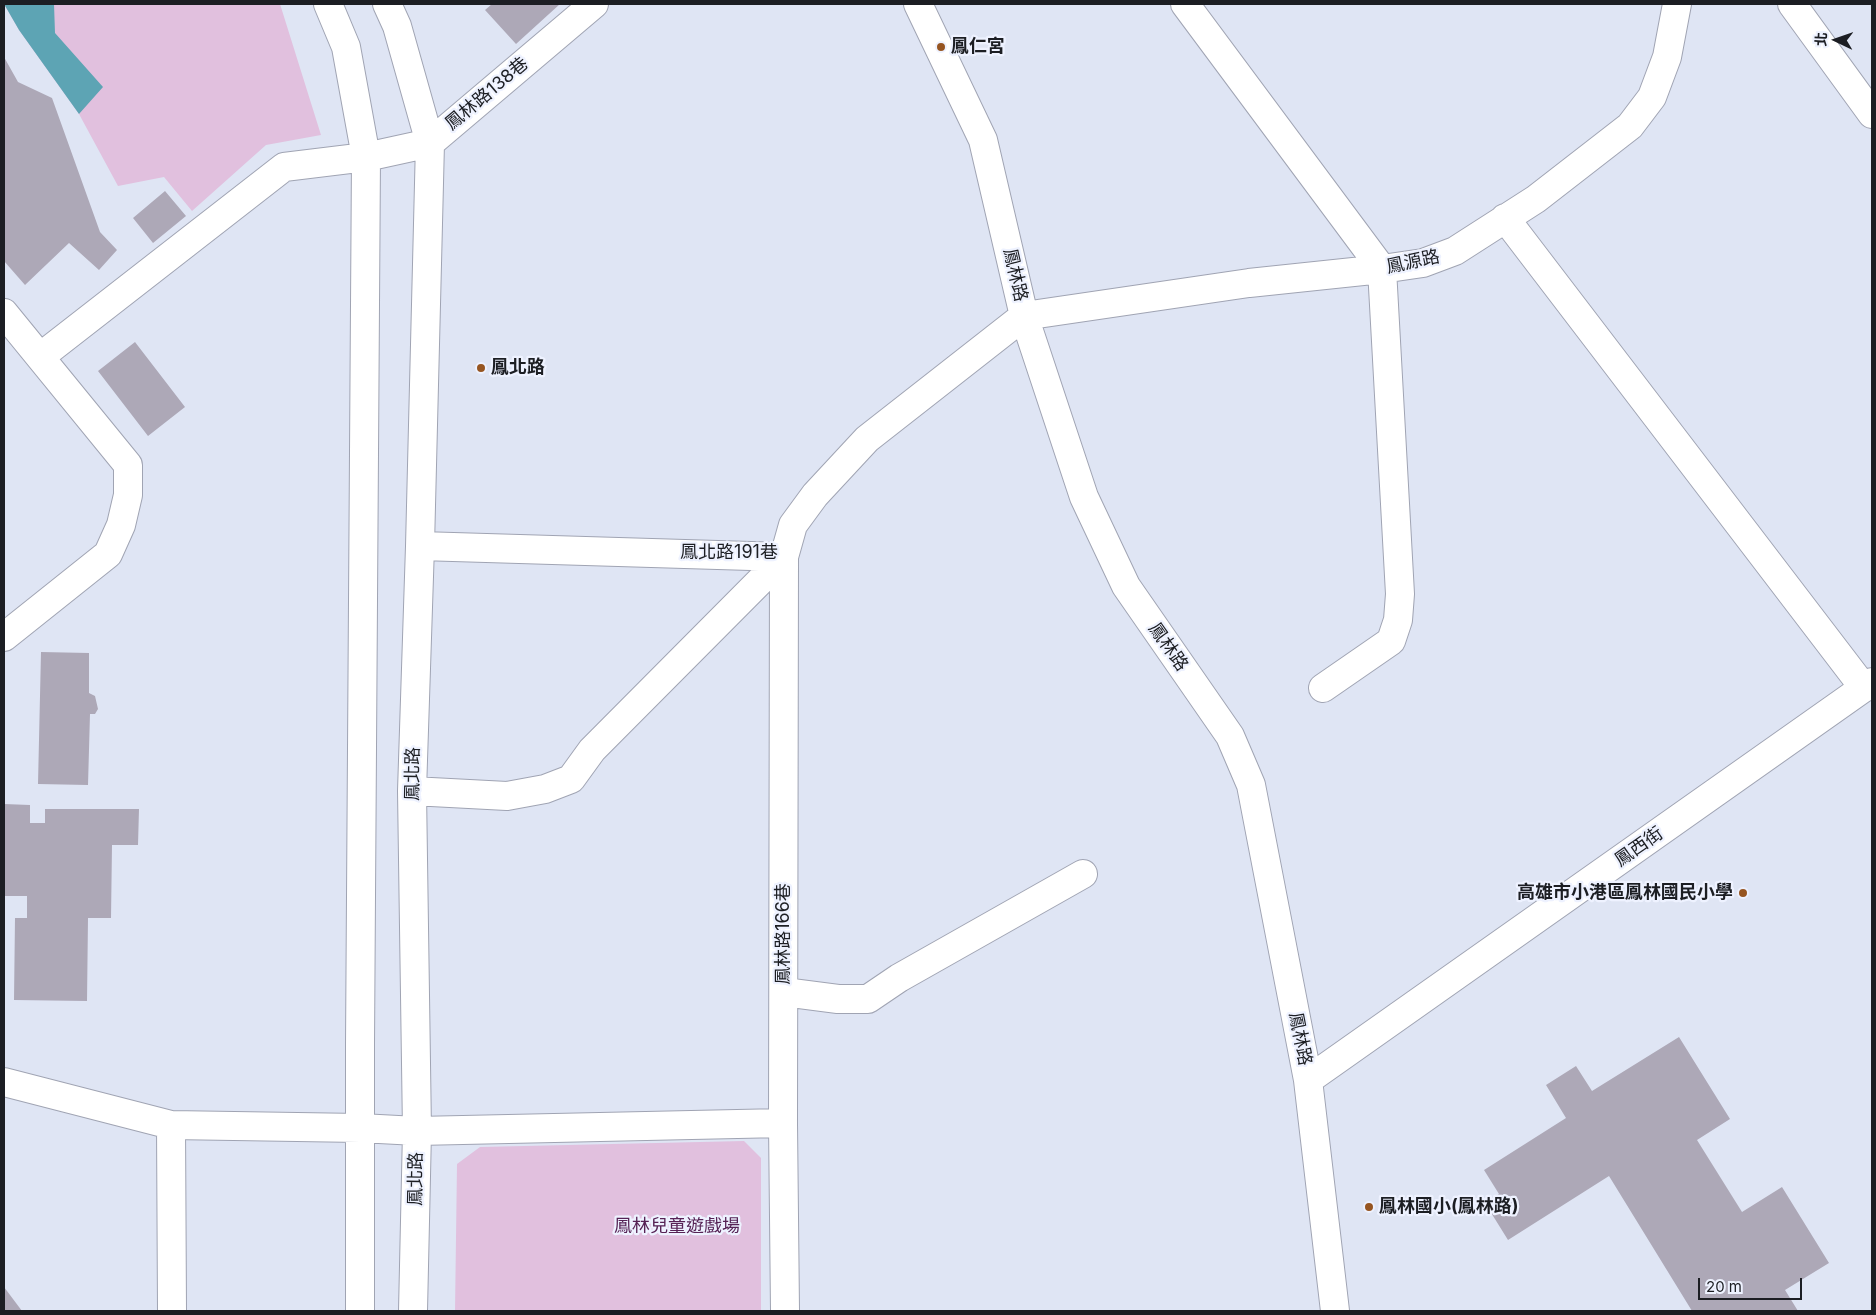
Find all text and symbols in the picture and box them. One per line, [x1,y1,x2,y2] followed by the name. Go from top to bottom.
[1811,15,1861,65] north arrow
[1812,32,1829,47] text: 北
[951,36,1005,58] place label: 鳳仁宮
[935,41,947,53] marker: 鳳仁宮
[441,53,533,135] street label: 鳳林路138巷
[998,246,1032,304] street label: 鳳林路
[1384,246,1442,278] street label: 鳳源路
[491,357,545,379] place label: 鳳北路
[475,362,487,374] marker: 鳳北路
[680,542,778,564] street label: 鳳北路191巷
[1144,619,1192,675] street label: 鳳林路
[402,747,424,801] street label: 鳳北路
[1611,823,1667,871] street label: 鳳西街
[1517,882,1733,904] place label: 高雄市小港區鳳林國民小學
[773,883,795,985] street label: 鳳林路166巷
[1737,887,1749,899] marker: 高雄市小港區鳳林國民小學
[1284,1010,1316,1068] street label: 鳳林路
[405,1152,427,1206] street label: 鳳北路
[1379,1196,1519,1218] place label: 鳳林國小(鳳林路)
[1363,1201,1375,1213] marker: 鳳林國小(鳳林路)
[614,1216,740,1238] park label: 鳳林兒童遊戲場
[1701,1268,1805,1300] scale bar
[1706,1277,1742,1296] text: 20 m

